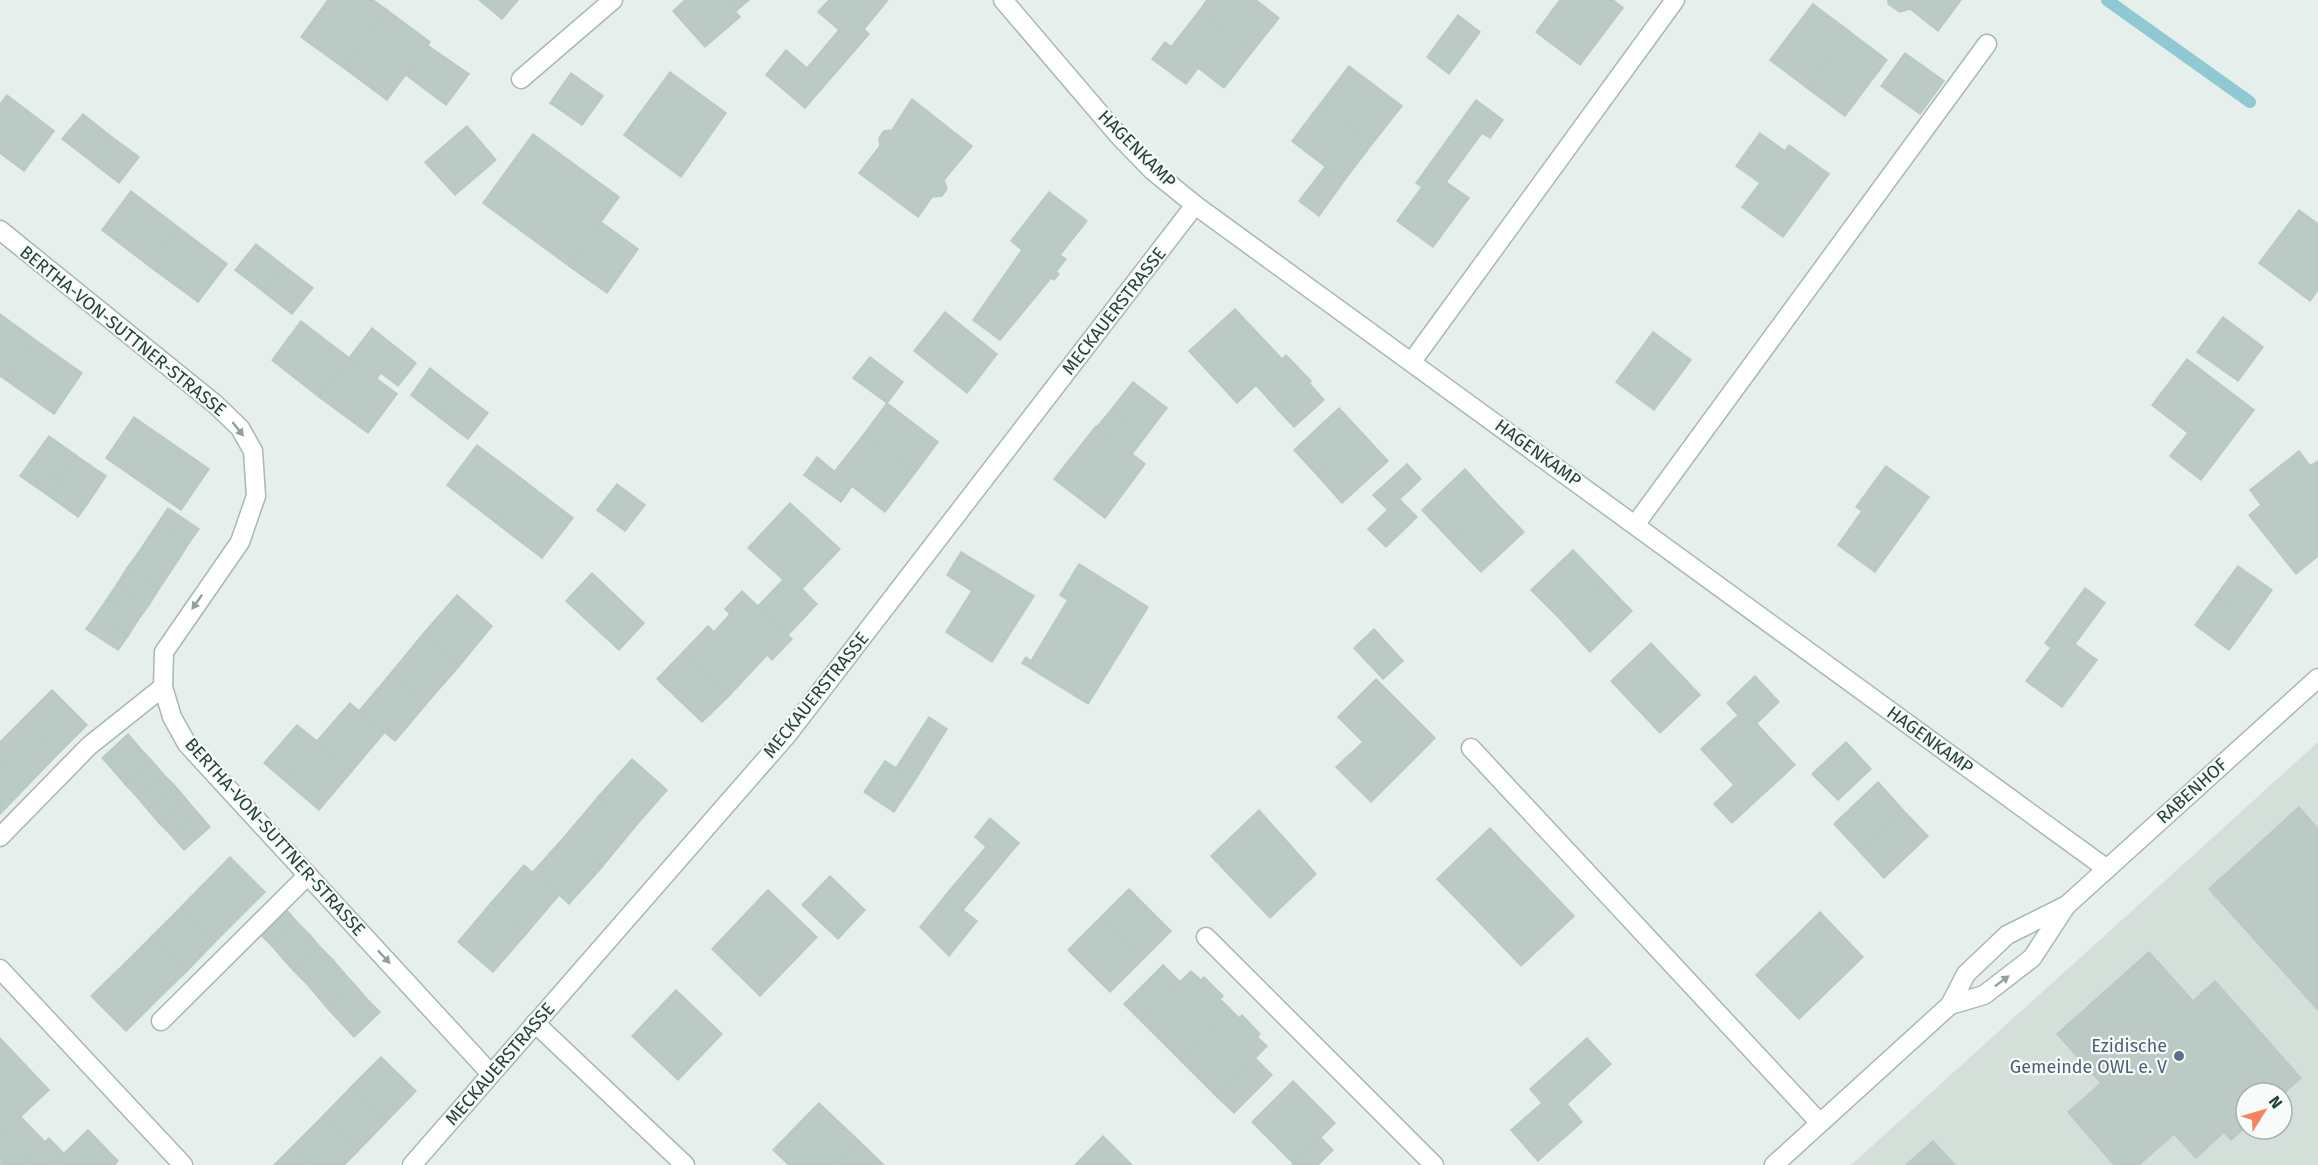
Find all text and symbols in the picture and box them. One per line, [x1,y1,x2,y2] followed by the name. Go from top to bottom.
[1093,105,1181,193] street label: HAGENKAMP
[15,241,231,421] street label: BERTHA-VON-SUTTNER-STRASSE
[1057,243,1171,379] street label: MECKAUERSTRASSE
[1491,414,1585,492] street label: HAGENKAMP
[232,421,244,436] one-way arrow
[191,594,203,610] one-way arrow
[759,628,873,762] street label: MECKAUERSTRASSE
[1883,701,1977,779] street label: HAGENKAMP
[180,733,370,941] street label: BERTHA-VON-SUTTNER-STRASSE
[2152,753,2232,828] street label: RABENHOF
[377,950,391,965] one-way arrow
[1994,975,2010,987] one-way arrow
[441,998,559,1130] street label: MECKAUERSTRASSE
[2010,1035,2167,1078] place label: Ezidische Gemeinde OWL e. V
[2172,1049,2186,1063] marker: Ezidische Gemeinde OWL e. V
[2234,1081,2294,1141] north arrow
[2265,1092,2286,1112] text: N

